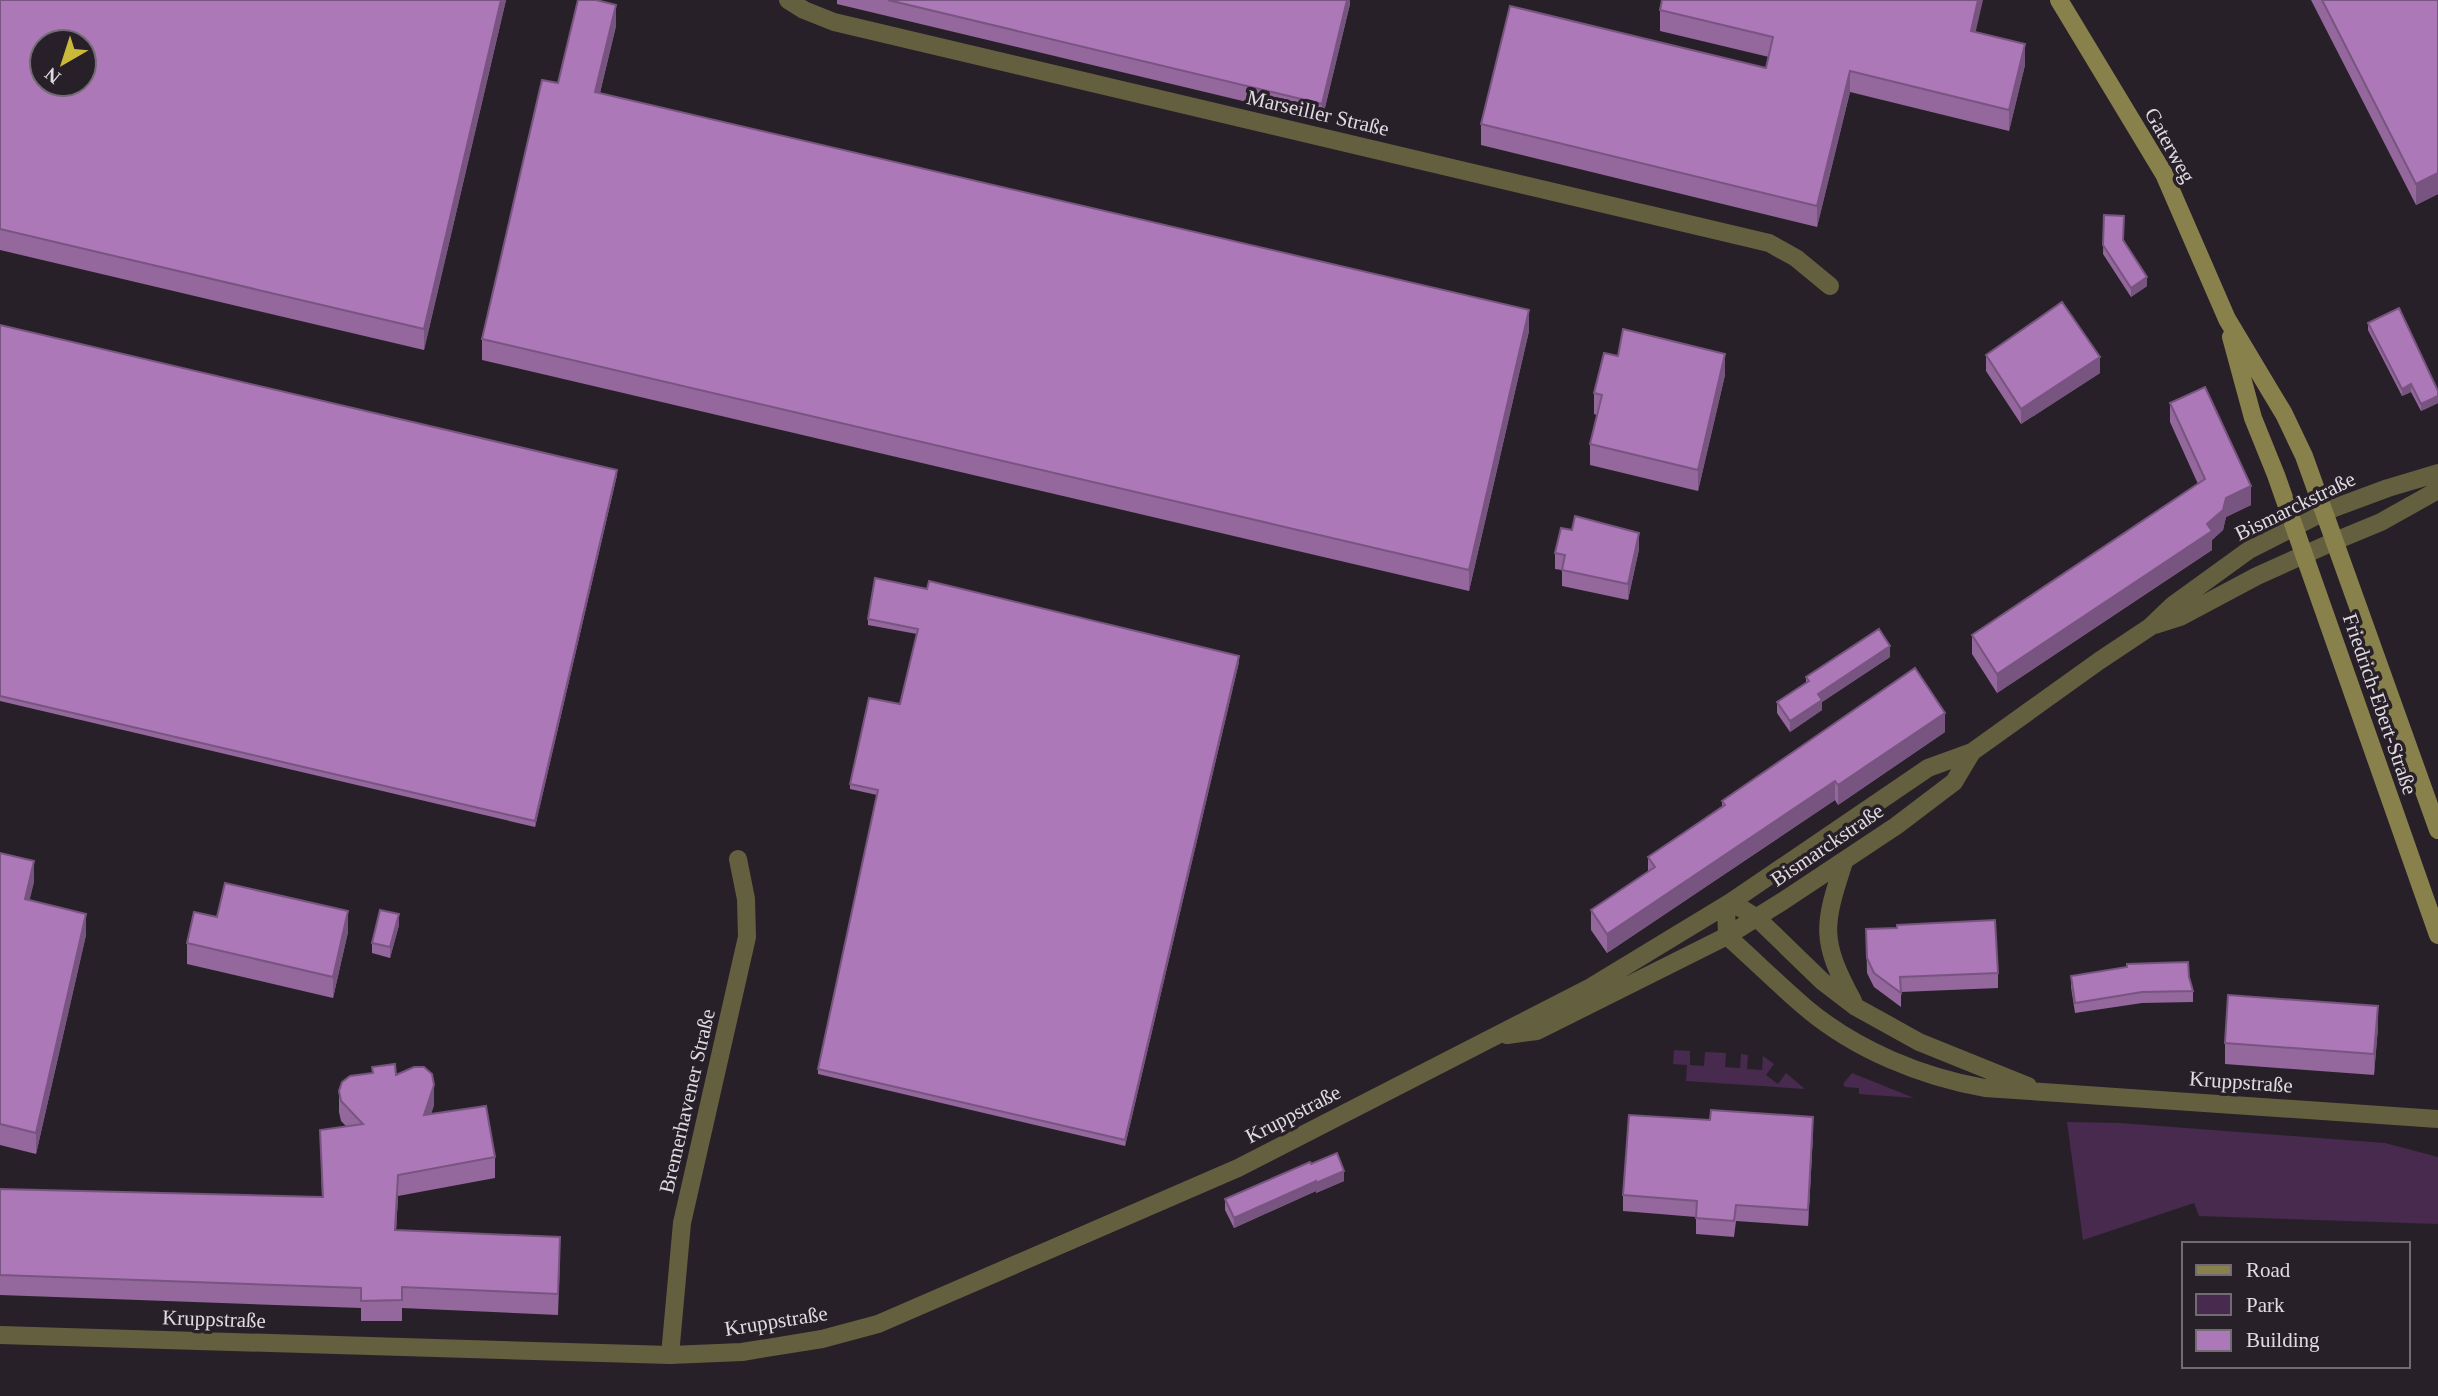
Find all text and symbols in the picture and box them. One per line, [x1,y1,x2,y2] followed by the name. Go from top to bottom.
[28,28,98,98] north arrow
[40,63,65,88] text: N
[1245,85,1391,141] street label: Marseiller Straße
[2140,103,2201,187] street label: Gaterweg
[2231,467,2359,545] street label: Bismarckstraße
[2338,610,2422,798] street label: Friedrich-Ebert-Straße
[1766,799,1888,891] street label: Bismarckstraße
[654,1007,720,1195] street label: Bremerhavener Straße
[2188,1066,2294,1098] street label: Kruppstraße
[1241,1080,1345,1148] street label: Kruppstraße
[2182,1242,2410,1368] legend
[2246,1258,2291,1282] text: Road
[2246,1293,2285,1317] text: Park
[723,1301,829,1341] street label: Kruppstraße
[162,1305,266,1333] street label: Kruppstraße
[2246,1328,2320,1352] text: Building

